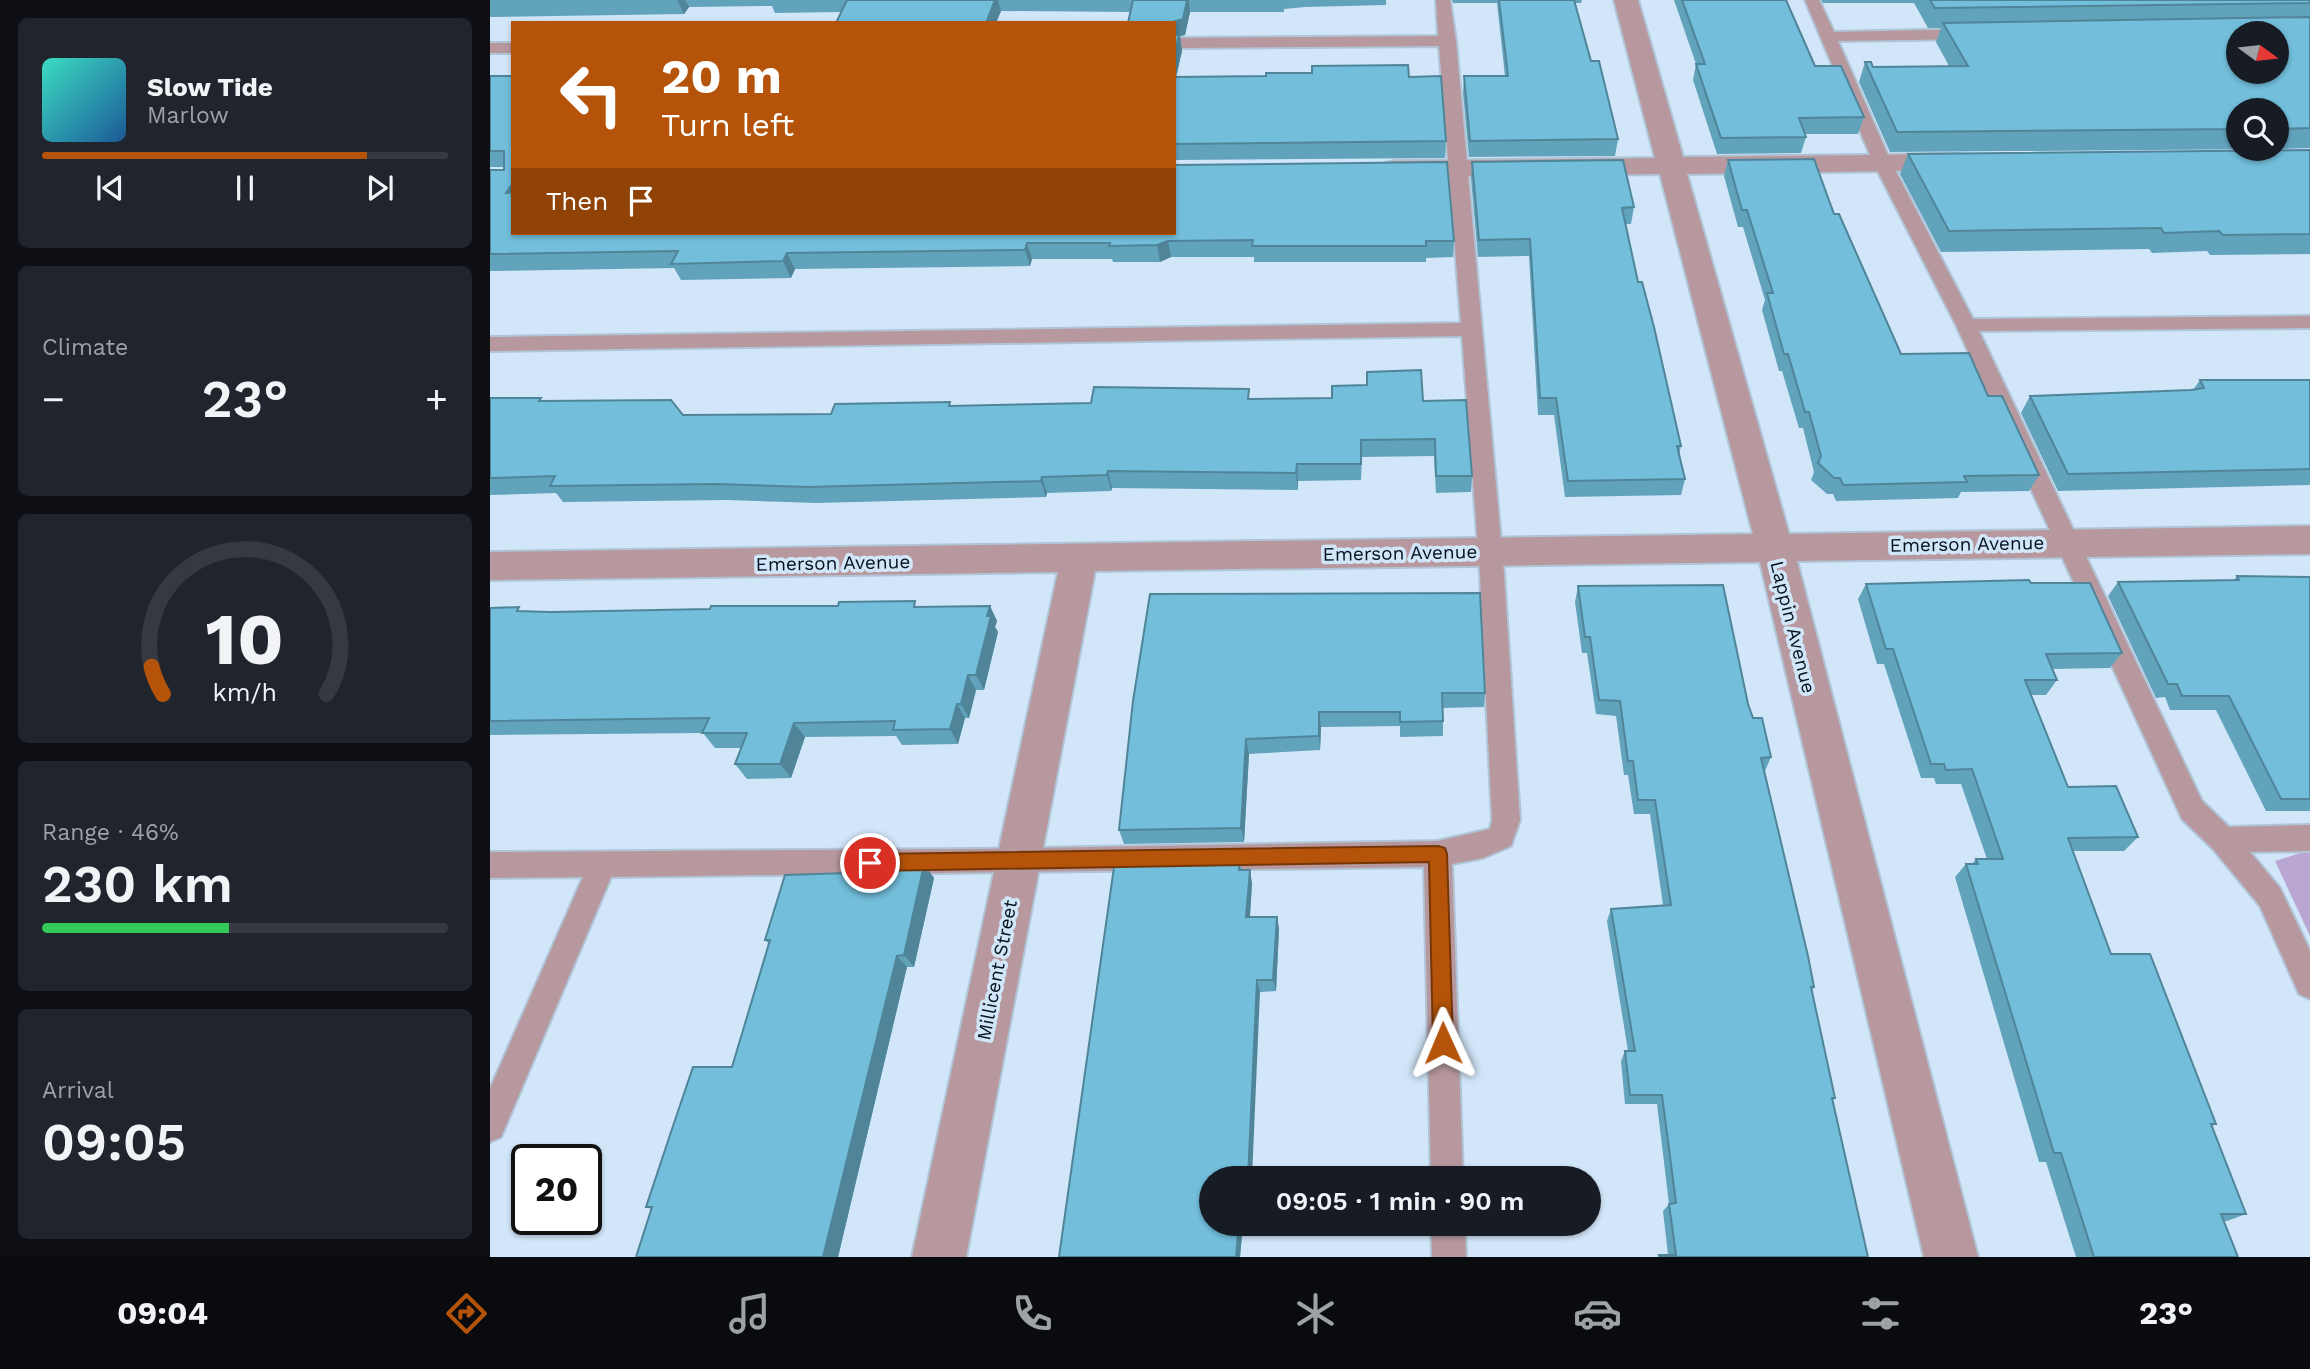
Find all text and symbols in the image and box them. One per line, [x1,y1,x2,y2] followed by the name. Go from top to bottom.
[2226,21,2289,84] north arrow
[2226,21,2289,161] map controls
[661,47,782,105] text: 20 m
[546,49,637,140] icon: left
[147,72,273,102] text: Slow Tide
[2226,98,2289,161] button: search
[147,102,229,129] text: Marlow
[661,106,794,144] text: Turn left
[91,169,129,207] icon: previous
[226,169,264,207] icon: pause
[361,169,399,207] icon: next
[622,182,660,220] icon: arrive
[546,186,608,216] text: Then
[42,334,128,361] text: Climate
[202,369,288,430] text: 23°
[42,377,65,421] text: −
[425,377,448,421] text: +
[1889,531,2045,557] street label: Emerson Avenue
[1322,540,1478,566] street label: Emerson Avenue
[755,550,911,576] street label: Emerson Avenue
[1765,558,1821,696] street label: Lappin Avenue
[206,597,284,683] text: 10
[213,678,277,707] text: km/h
[42,819,179,846] text: Range · 46%
[840,833,900,893] pin
[851,844,889,882] icon: arrive
[42,854,233,915] text: 230 km
[972,898,1022,1042] street label: Millicent Street
[1406,1006,1480,1080] position arrow
[42,1077,114,1104] text: Arrival
[42,1112,186,1173] text: 09:05
[511,1144,602,1235] speed limit sign: 20
[1276,1186,1524,1216] text: 09:05 · 1 min · 90 m
[442,1289,491,1338] icon: directions
[725,1289,774,1338] icon: music
[1008,1289,1057,1338] icon: phone
[1291,1289,1340,1338] icon: climate
[1573,1289,1622,1338] icon: car
[1856,1289,1905,1338] icon: filters
[117,1294,208,1332] text: 09:04
[2139,1294,2193,1332] text: 23°

